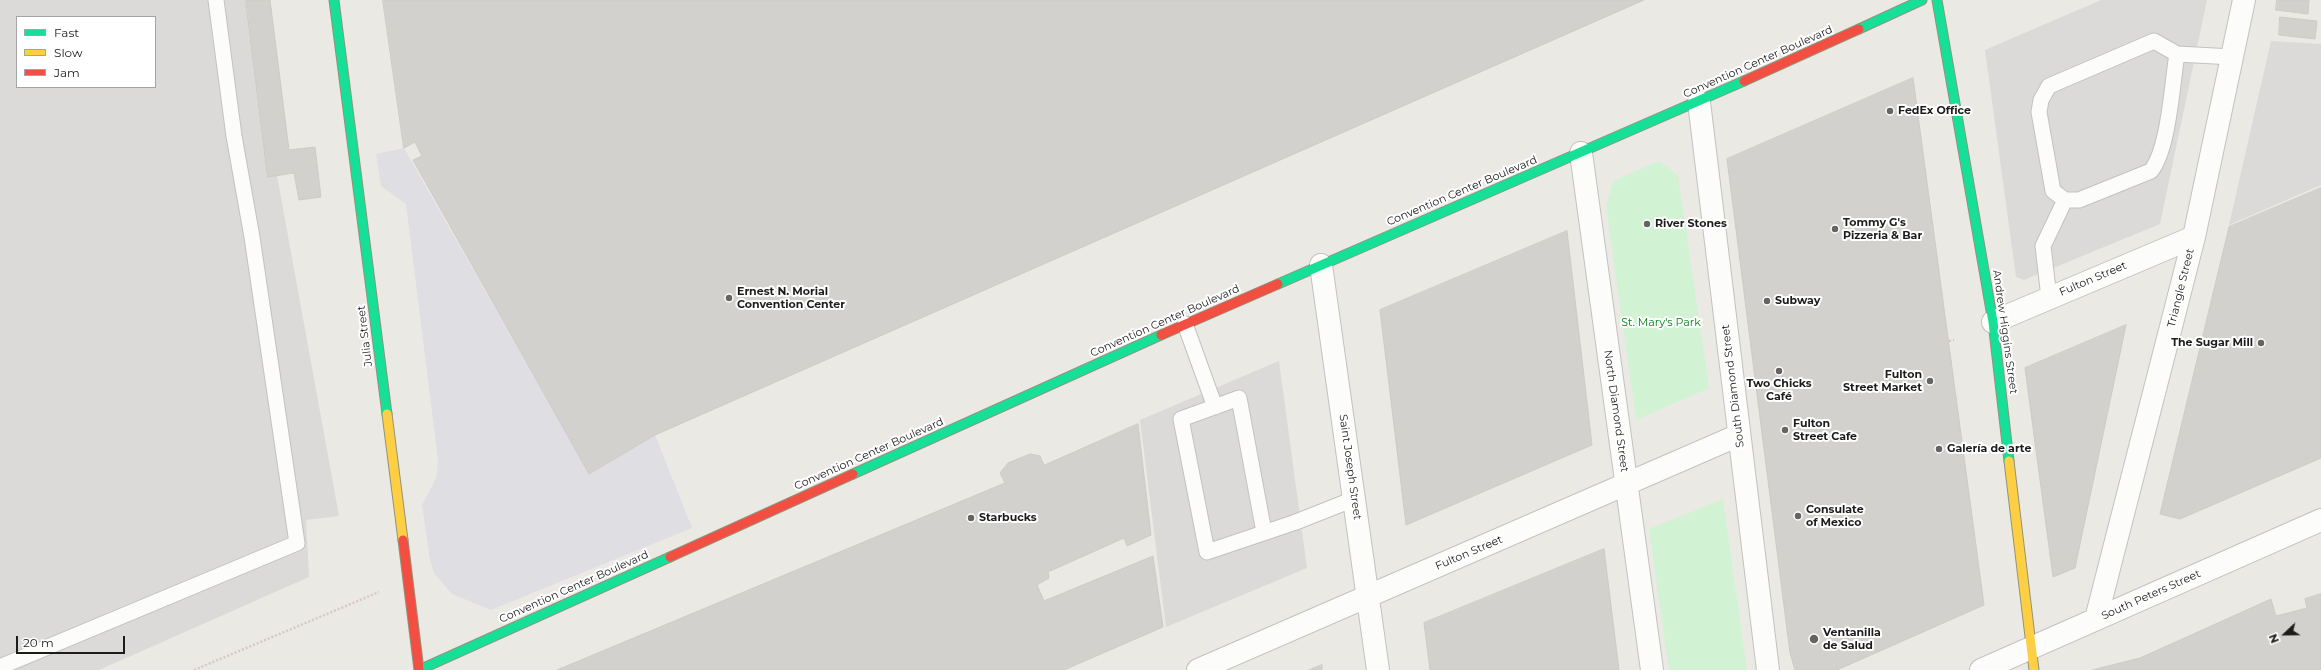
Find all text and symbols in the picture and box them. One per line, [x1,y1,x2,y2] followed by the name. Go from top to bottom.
[16,16,156,88] legend
[1681,23,1835,101] street label: Convention Center Boulevard
[54,25,79,40] text: Fast
[54,45,83,60] text: Slow
[54,65,80,80] text: Jam
[1898,104,1971,118] place label: FedEx Office
[1885,106,1895,116] marker: FedEx Office
[1385,153,1539,229] street label: Convention Center Boulevard
[1843,216,1922,242] place label: Tommy G's Pizzeria & Bar
[1655,217,1727,231] place label: River Stones
[1642,219,1652,229] marker: River Stones
[1830,224,1840,234] marker: Tommy G's Pizzeria & Bar
[2165,247,2197,329] street label: Triangle Street
[2057,259,2129,299] street label: Fulton Street
[1990,269,2020,395] street label: Andrew Higgins Street
[1088,282,1242,360] street label: Convention Center Boulevard
[737,285,845,311] place label: Ernest N. Morial Convention Center
[724,293,734,303] marker: Ernest N. Morial Convention Center
[1775,294,1820,308] place label: Subway
[1762,296,1772,306] marker: Subway
[355,305,375,367] street label: Julia Street
[1621,316,1701,330] park label: St. Mary's Park
[1719,324,1747,448] street label: South Diamond Street
[2171,336,2253,350] place label: The Sugar Mill
[2256,338,2266,348] marker: The Sugar Mill
[1601,349,1631,473] street label: North Diamond Street
[1774,366,1784,376] marker: Two Chicks Café
[1843,368,1922,394] place label: Fulton Street Market
[1925,376,1935,386] marker: Fulton Street Market
[1746,377,1812,403] place label: Two Chicks Café
[1336,413,1364,521] street label: Saint Joseph Street
[792,415,946,493] street label: Convention Center Boulevard
[1793,417,1857,443] place label: Fulton Street Cafe
[1780,425,1790,435] marker: Fulton Street Cafe
[1947,442,2031,456] place label: Galería de arte
[1934,444,1944,454] marker: Galería de arte
[1806,503,1864,529] place label: Consulate of Mexico
[979,511,1037,525] place label: Starbucks
[1793,511,1803,521] marker: Consulate of Mexico
[966,513,976,523] marker: Starbucks
[1433,533,1505,573] street label: Fulton Street
[497,548,651,626] street label: Convention Center Boulevard
[2099,567,2203,623] street label: South Peters Street
[2265,614,2305,654] north arrow
[1823,626,1881,652] place label: Ventanilla de Salud
[18,628,127,654] scale bar
[2266,632,2282,645] text: N
[1808,633,1820,645] marker: Ventanilla de Salud
[23,635,54,650] text: 20 m

